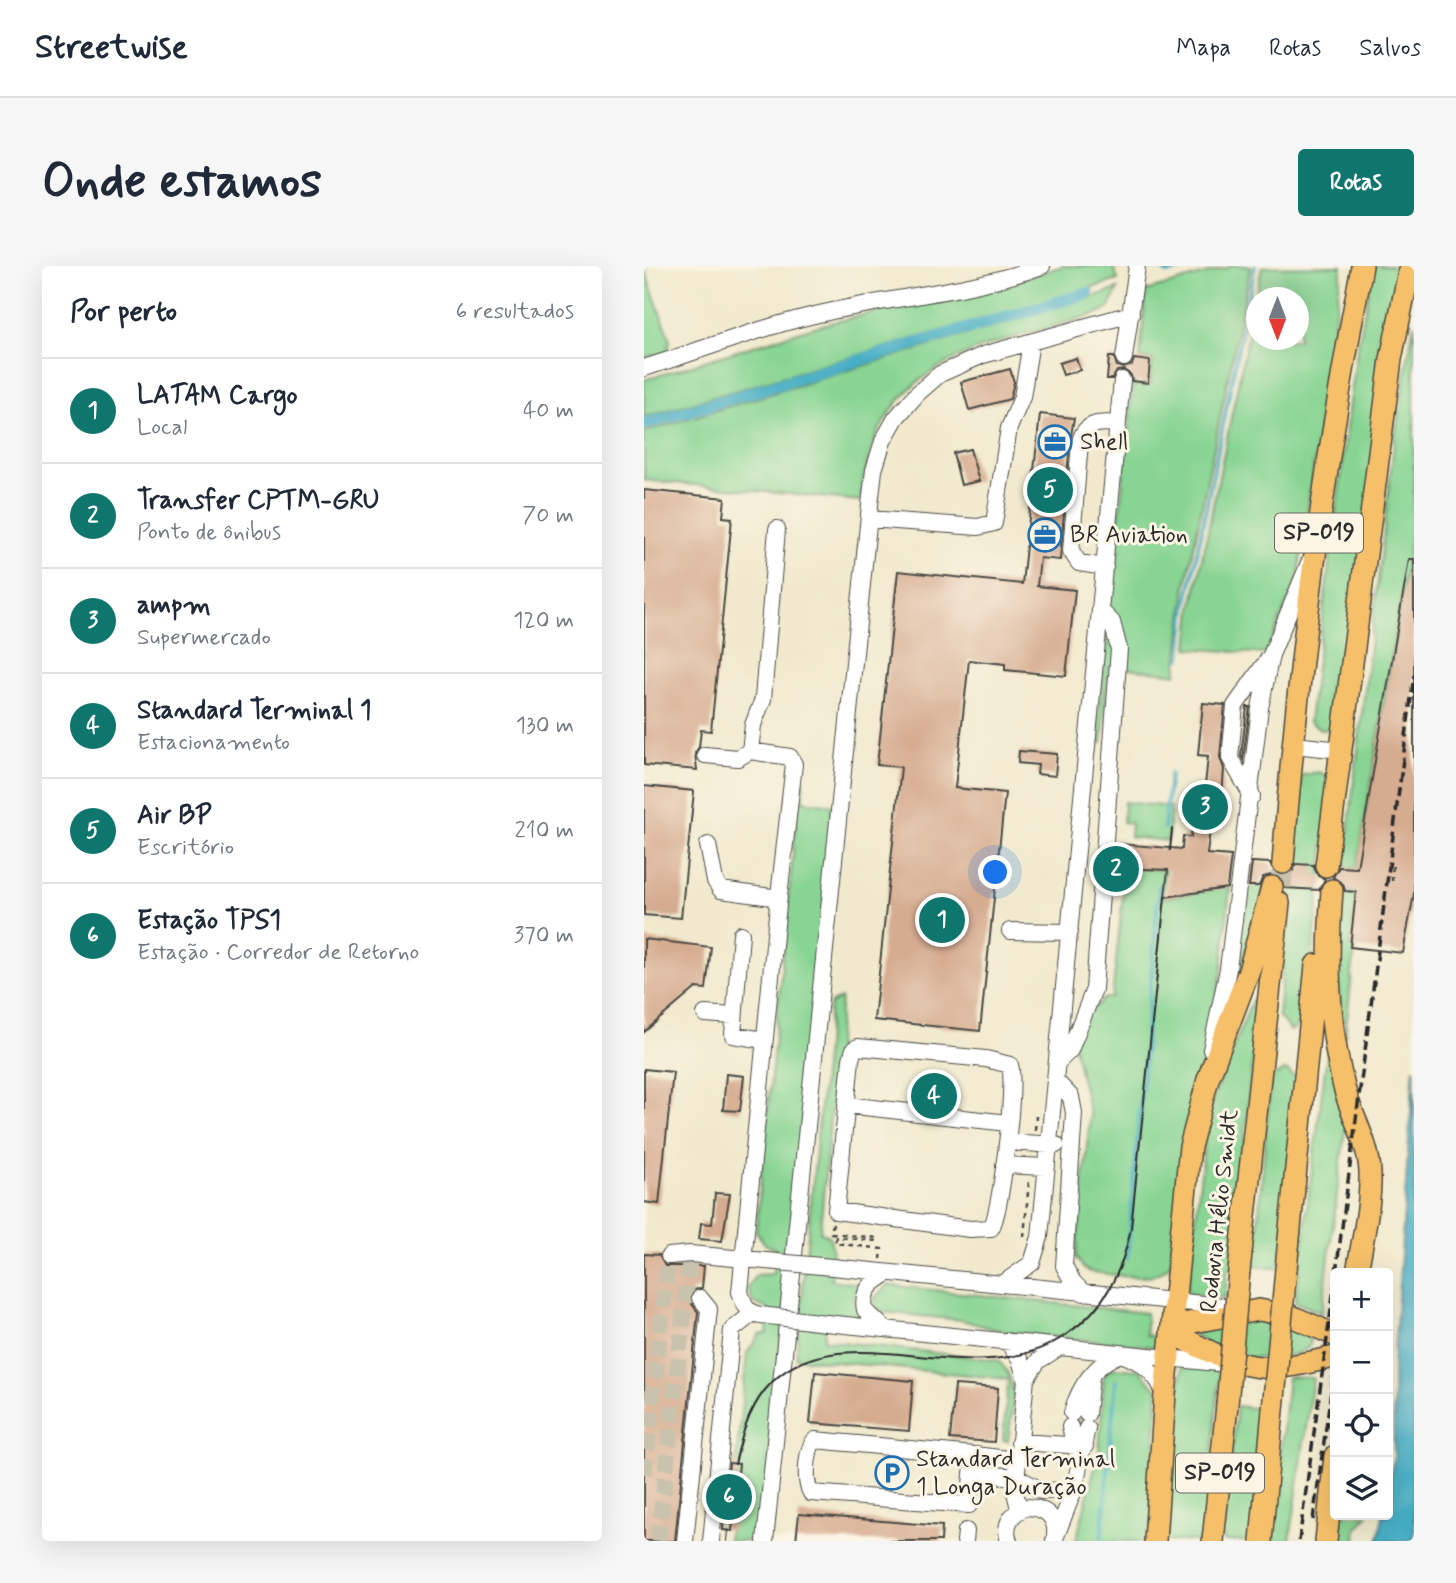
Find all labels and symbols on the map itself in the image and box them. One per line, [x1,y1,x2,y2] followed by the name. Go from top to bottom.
[1246,287,1309,350] north arrow
[1036,423,1074,461] office icon: Shell
[1080,427,1128,458] place label: Shell
[1027,464,1073,516] pin: 5
[1275,514,1363,552] road number: SP-019
[1026,516,1064,554] office icon: BR Aviation
[1070,520,1188,551] place label: BR Aviation
[1182,781,1228,833] pin: 3
[1093,843,1139,895] pin: 2
[978,855,1012,889] your location
[919,894,965,946] pin: 1
[911,1070,957,1122] pin: 4
[1194,1108,1246,1314] street label: Rodovia Hélio Smidt
[916,1444,1116,1505] place label: Standard Terminal 1 Longa Duração
[873,1454,911,1492] parking icon: Standard Terminal 1 Longa Duração
[1176,1454,1264,1492] road number: SP-019
[706,1471,752,1523] pin: 6

